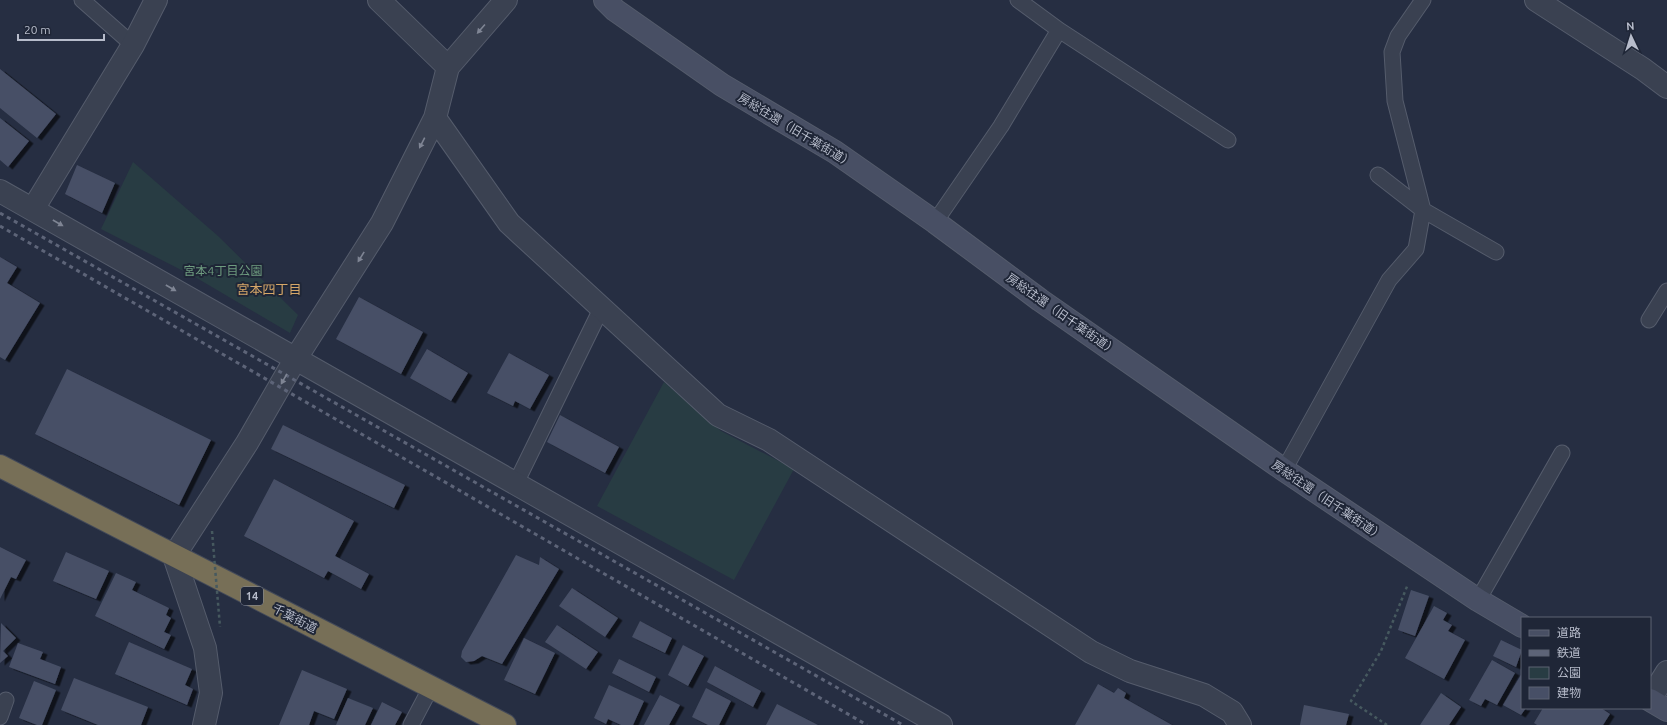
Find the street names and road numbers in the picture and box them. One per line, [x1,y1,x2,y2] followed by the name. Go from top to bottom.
[736,90,856,170] street label: 房総往還（旧千葉街道）
[1004,271,1120,357] street label: 房総往還（旧千葉街道）
[1270,458,1386,542] street label: 房総往還（旧千葉街道）
[241,587,263,605] road number: 14
[271,601,319,635] street label: 千葉街道

